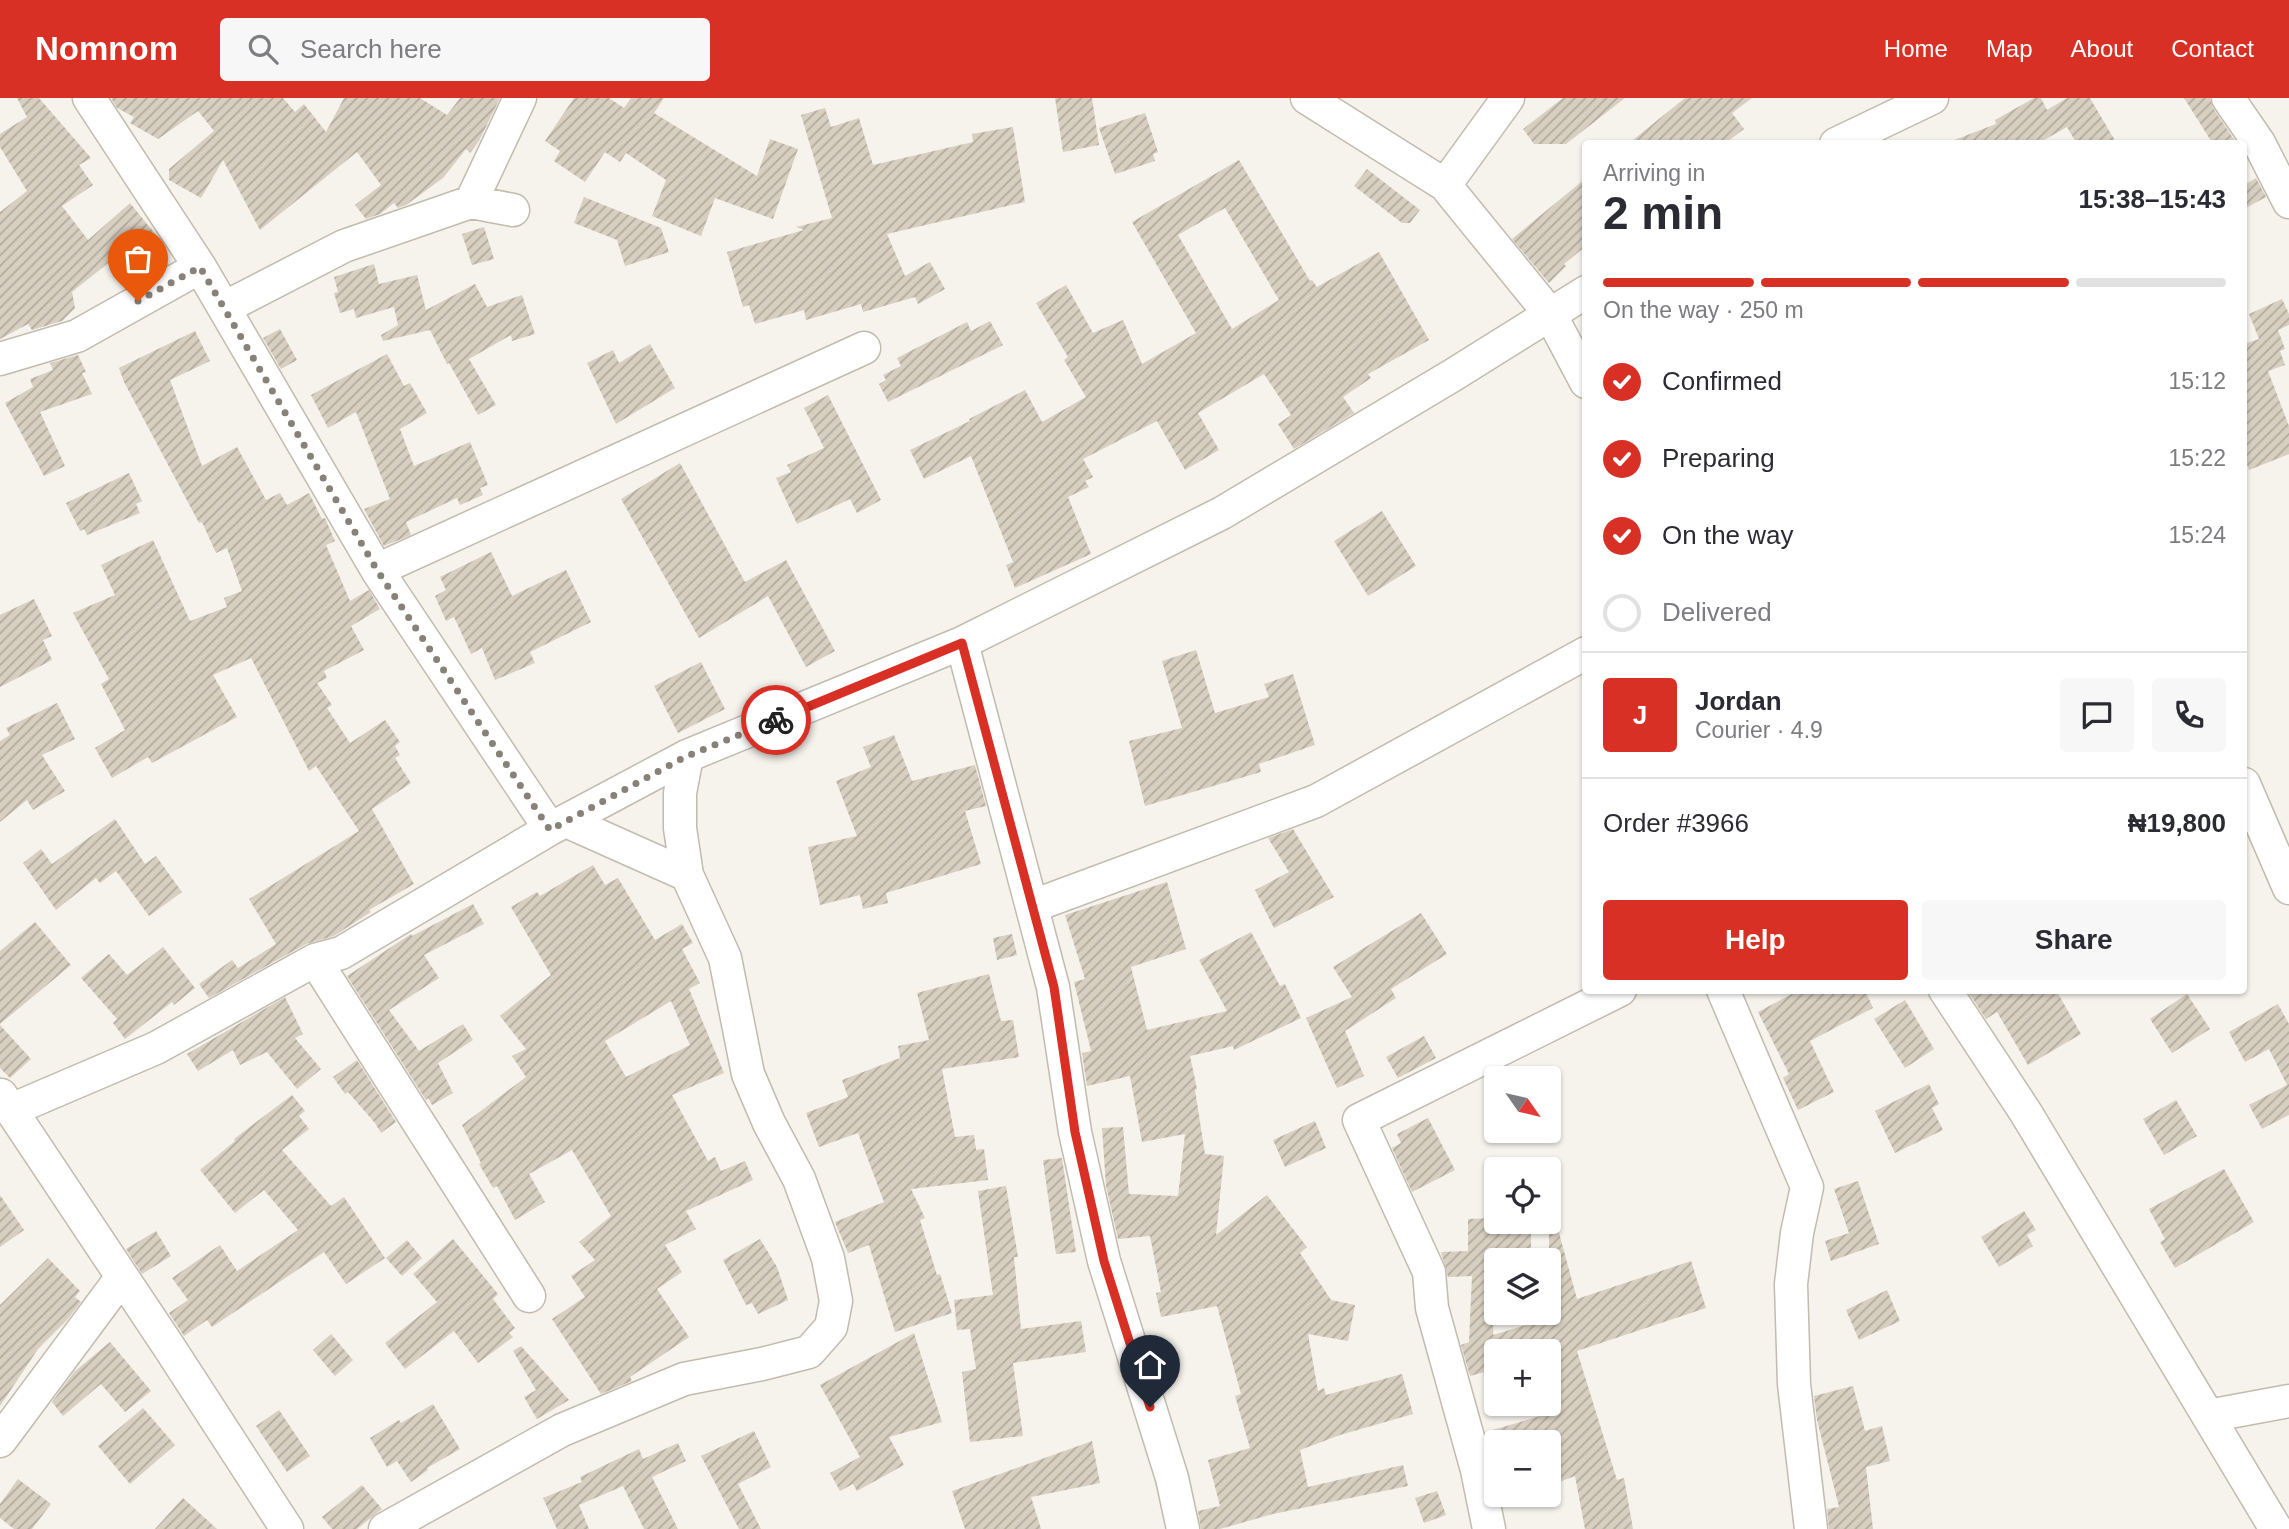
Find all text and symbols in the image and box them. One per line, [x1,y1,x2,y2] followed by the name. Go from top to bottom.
[220,18,710,81] search box
[35,30,178,67] text: Nomnom
[244,30,282,68] icon: search
[300,34,442,64] text: Search here
[1884,35,1948,62] text: Home
[1986,35,2033,62] text: Map
[2071,35,2133,62] text: About
[2171,35,2254,62] text: Contact
[1603,160,1705,186] text: Arriving in
[2079,184,2226,214] text: 15:38–15:43
[1603,187,1723,239] text: 2 min
[108,229,168,301] pin
[119,240,157,278] icon: bag
[1603,297,1804,323] text: On the way · 250 m
[1603,363,1641,401] icon: check
[1662,366,1782,396] text: Confirmed
[2168,368,2226,394] text: 15:12
[1603,440,1641,478] icon: check
[1662,443,1775,473] text: Preparing
[2168,445,2226,471] text: 15:22
[1603,517,1641,555] icon: check
[1662,520,1794,550] text: On the way
[2168,522,2226,548] text: 15:24
[1662,597,1772,627] text: Delivered
[2060,678,2134,752] button: chat
[2152,678,2226,752] button: phone
[741,685,811,755] courier
[1695,686,1782,716] text: Jordan
[1633,700,1647,730] text: J
[757,701,795,739] icon: bike
[1695,717,1823,743] text: Courier · 4.9
[1603,808,1749,838] text: Order #3966
[2128,808,2226,838] text: ₦19,800
[1603,900,1908,980] button: Help
[1922,900,2226,980] button: Share
[1484,1066,1561,1143] north arrow
[1484,1066,1561,1507] map controls
[1484,1157,1561,1234] button: locate
[1484,1248,1561,1325] button: layers
[1120,1335,1180,1407] pin
[1484,1339,1561,1416] button: +
[1131,1346,1169,1384] icon: home
[1484,1430,1561,1507] button: −

